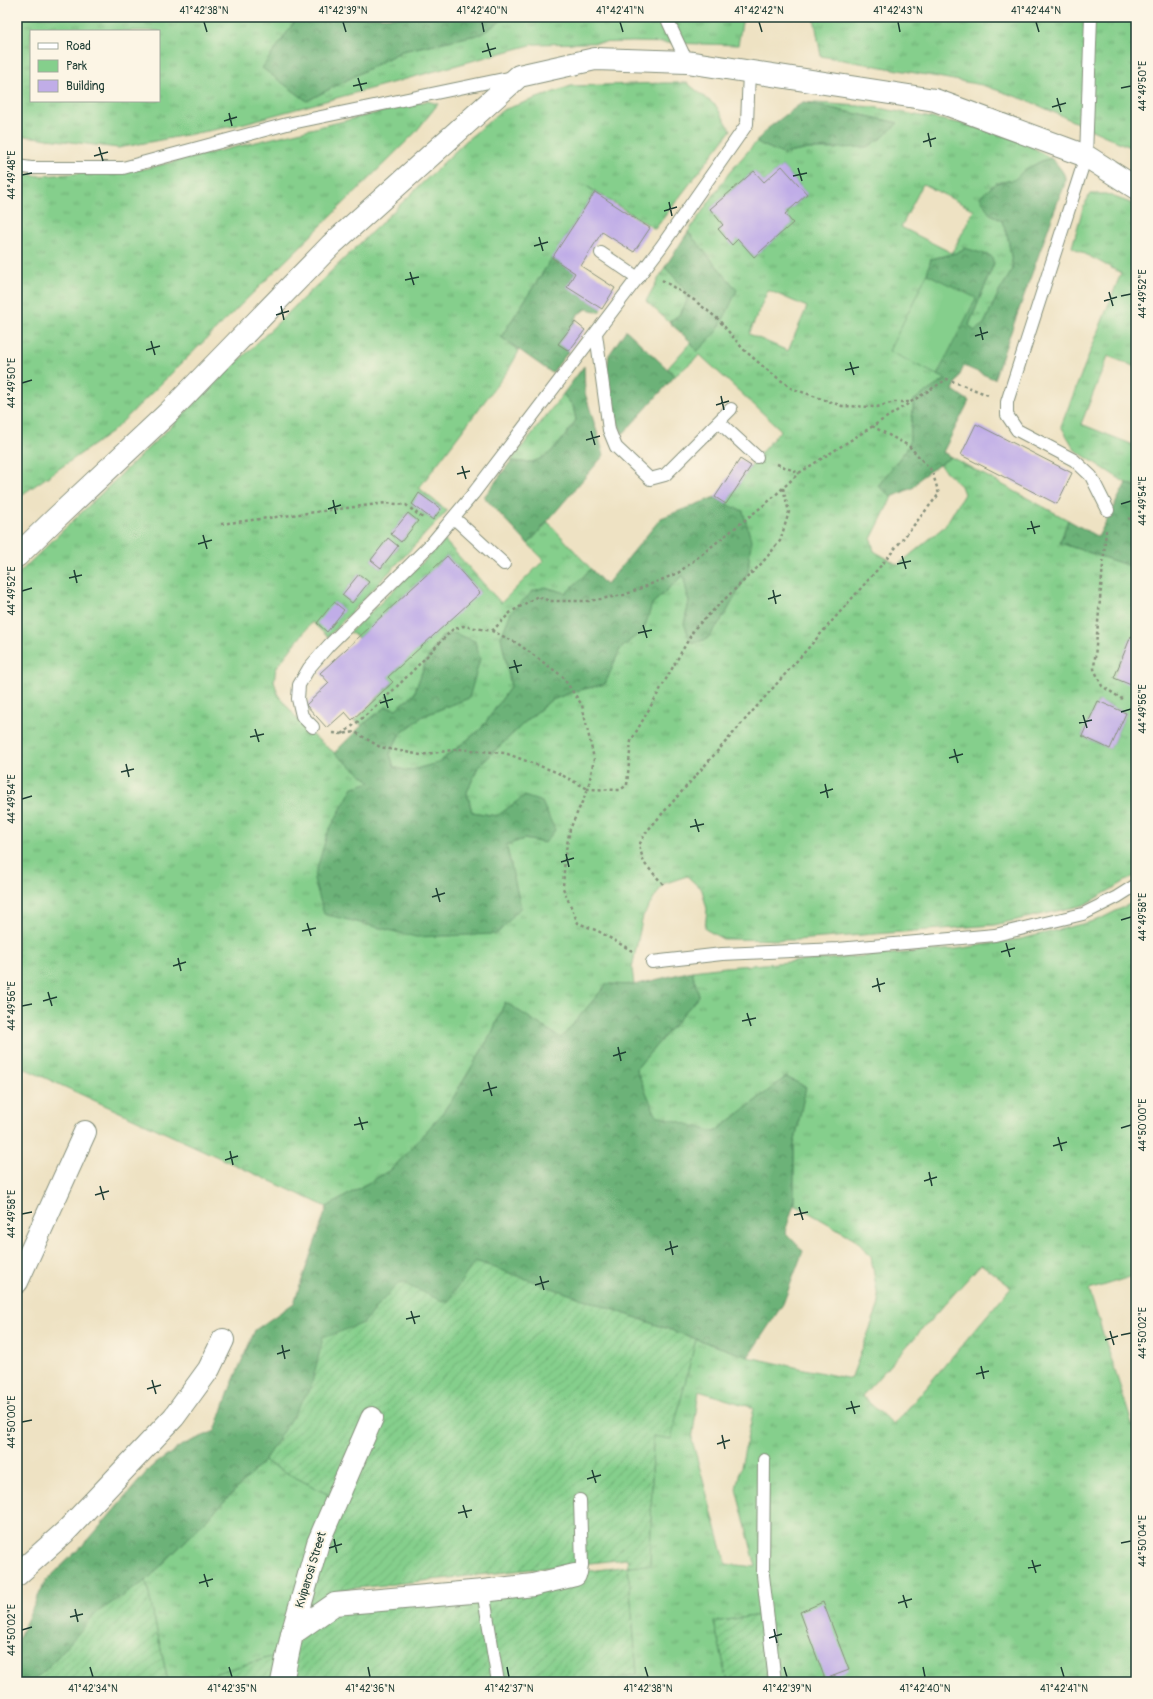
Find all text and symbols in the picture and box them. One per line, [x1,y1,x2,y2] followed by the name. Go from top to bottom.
[180,5,229,17] text: 41°42'38"N
[318,5,368,17] text: 41°42'39"N
[457,5,508,17] text: 41°42'40"N
[596,5,644,17] text: 41°42'41"N
[734,5,784,17] text: 41°42'42"N
[873,5,923,17] text: 41°42'43"N
[1011,5,1061,17] text: 41°42'44"N
[30,30,160,102] legend
[66,39,91,54] text: Road
[66,59,87,74] text: Park
[1137,61,1149,111] text: 44°49'50"E
[66,79,105,94] text: Building
[6,150,18,200] text: 44°49'48"E
[1137,269,1149,319] text: 44°49'52"E
[6,358,18,408] text: 44°49'50"E
[1137,476,1149,526] text: 44°49'54"E
[6,566,18,616] text: 44°49'52"E
[1137,684,1149,734] text: 44°49'56"E
[6,774,18,824] text: 44°49'54"E
[1137,893,1149,941] text: 44°49'58"E
[6,981,18,1031] text: 44°49'56"E
[1137,1098,1149,1152] text: 44°50'00"E
[6,1190,18,1238] text: 44°49'58"E
[1137,1307,1149,1359] text: 44°50'02"E
[6,1395,18,1449] text: 44°50'00"E
[1137,1515,1149,1567] text: 44°50'04"E
[292,1530,330,1610] street label: Kviparosi Street
[6,1604,18,1656] text: 44°50'02"E
[68,1683,118,1695] text: 41°42'34"N
[207,1683,257,1695] text: 41°42'35"N
[345,1683,395,1695] text: 41°42'36"N
[484,1683,534,1695] text: 41°42'37"N
[624,1683,673,1695] text: 41°42'38"N
[762,1683,812,1695] text: 41°42'39"N
[900,1683,951,1695] text: 41°42'40"N
[1040,1683,1088,1695] text: 41°42'41"N

